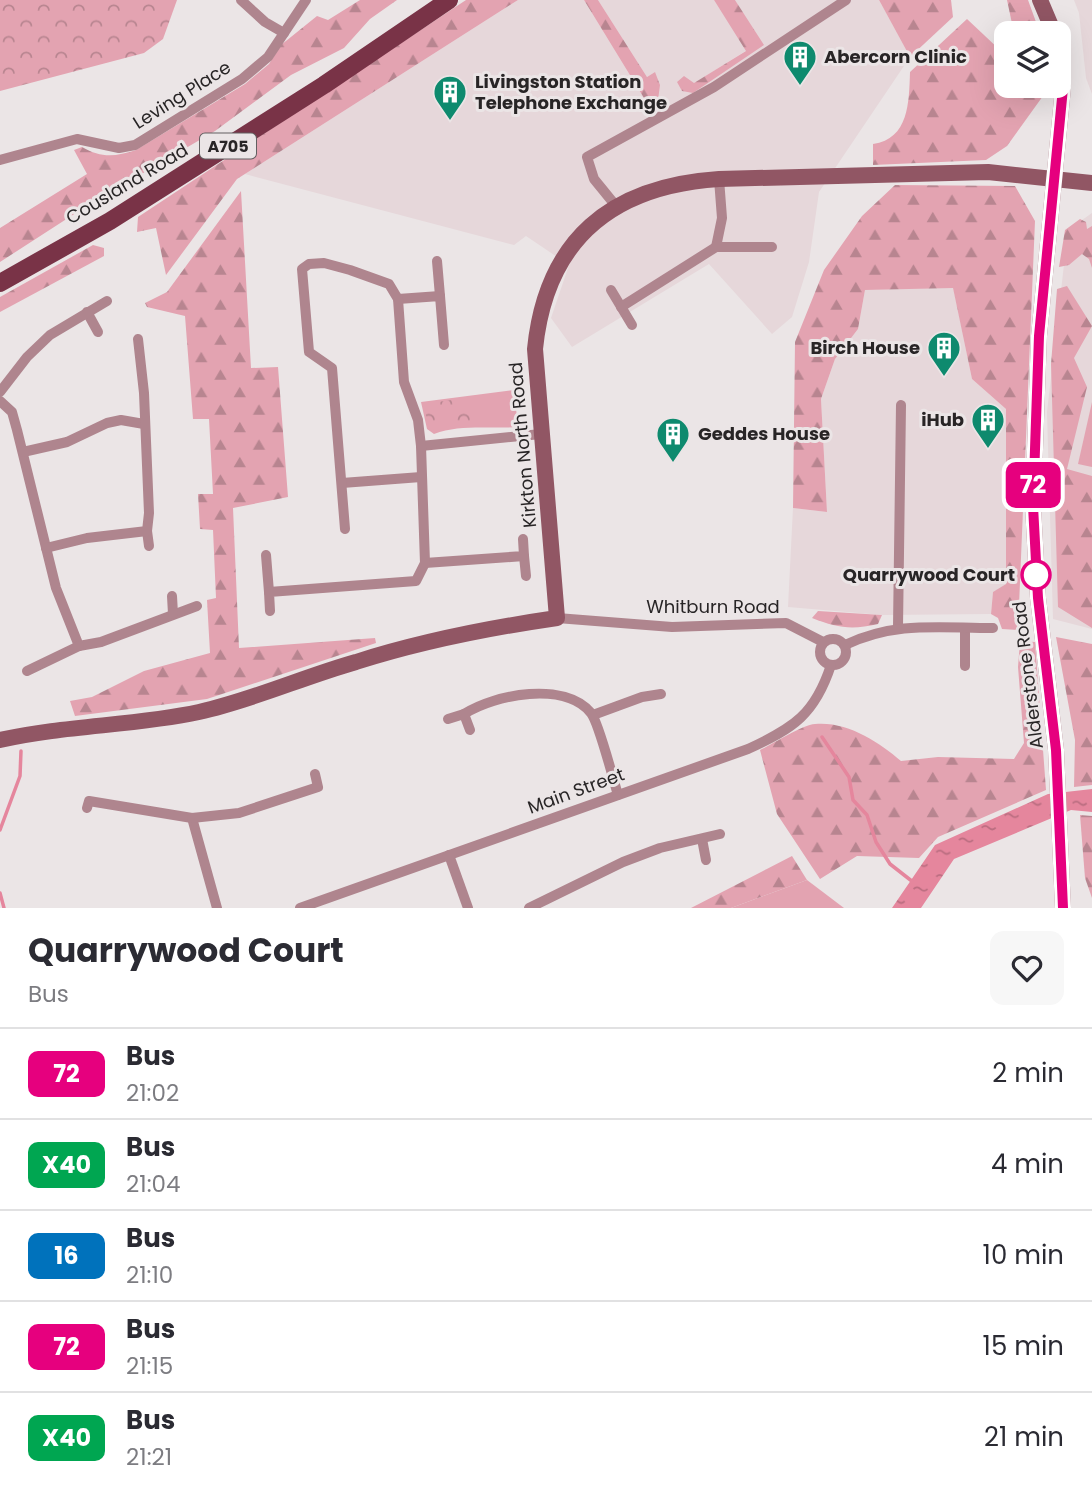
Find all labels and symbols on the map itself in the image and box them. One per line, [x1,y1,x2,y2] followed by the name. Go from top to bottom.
[781,38,819,87] building icon: Abercorn Clinic
[824,44,967,69] place label: Abercorn Clinic
[128,55,235,135] street label: Leving Place
[475,69,667,115] place label: Livingston Station Telephone Exchange
[431,73,469,122] building icon: Livingston Station Telephone Exchange
[200,134,256,158] road number: A705
[61,137,192,230] street label: Cousland Road
[925,329,963,378] building icon: Birch House
[810,335,920,360] place label: Birch House
[503,361,542,529] street label: Kirkton North Road
[969,401,1007,450] building icon: iHub
[921,407,964,432] place label: iHub
[654,415,692,464] building icon: Geddes House
[698,421,830,446] place label: Geddes House
[1002,462,1064,508] line badge: 72
[1021,560,1051,590] marker: Quarrywood Court
[843,562,1015,587] place label: Quarrywood Court
[646,594,780,619] street label: Whitburn Road
[1006,600,1049,750] street label: Alderstone Road
[524,761,628,820] street label: Main Street

